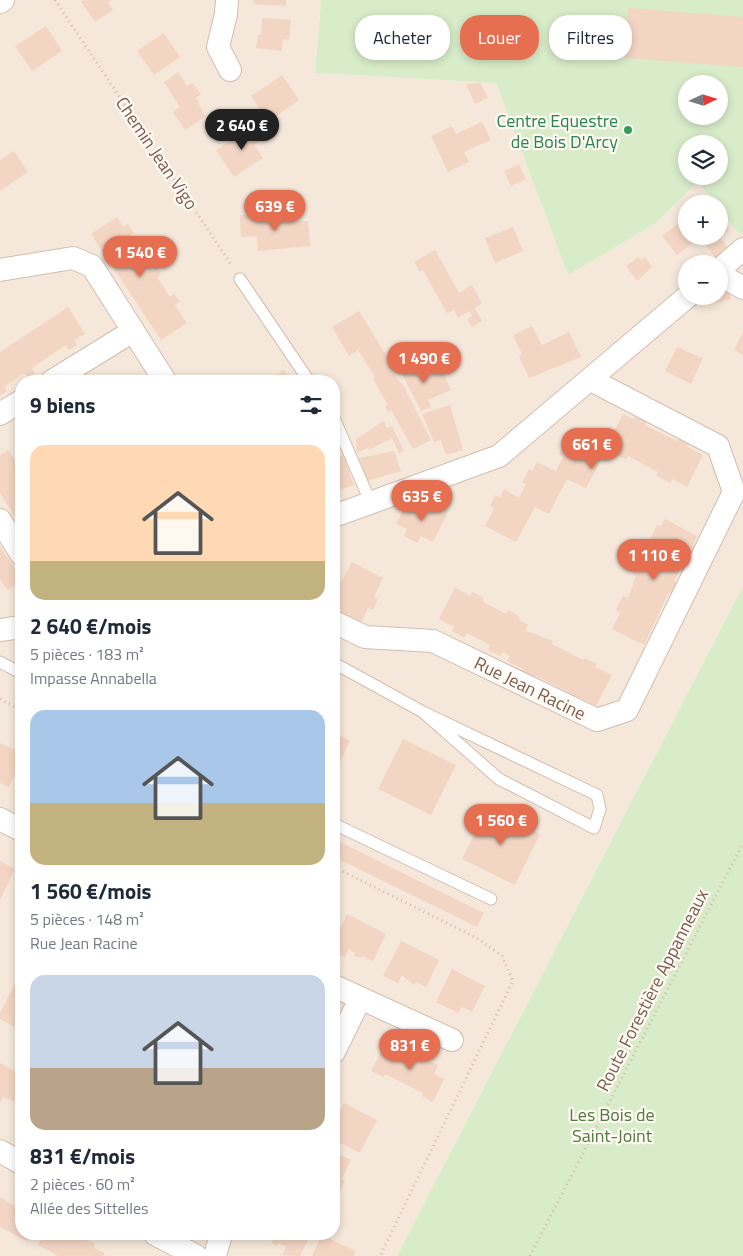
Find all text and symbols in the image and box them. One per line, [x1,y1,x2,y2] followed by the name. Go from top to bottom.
[355,15,450,60] chip: Acheter
[460,15,539,60] chip: Louer
[549,15,632,60] chip: Filtres
[678,75,728,125] north arrow
[678,75,728,305] map controls
[109,91,205,215] street label: Chemin Jean Vigo
[497,107,618,155] place label: Centre Equestre de Bois D'Arcy
[196,108,288,151] pin: 2 640 €
[216,113,268,137] text: 2 640 €
[622,124,634,136] marker: Centre Equestre de Bois D'Arcy
[678,135,728,185] button: layers
[240,190,310,232] pin: 639 €
[255,194,295,218] text: 639 €
[678,195,728,245] button: +
[94,236,186,278] pin: 1 540 €
[114,240,166,264] text: 1 540 €
[678,255,728,305] button: −
[378,342,470,384] pin: 1 490 €
[398,346,450,370] text: 1 490 €
[30,389,95,421] text: 9 biens
[297,391,325,419] icon: filters
[557,428,627,470] pin: 661 €
[572,432,612,456] text: 661 €
[133,478,223,568] icon: home
[387,480,457,522] pin: 635 €
[402,484,442,508] text: 635 €
[608,538,700,581] pin: 1 110 €
[628,543,680,567] text: 1 110 €
[30,610,152,642] text: 2 640 €/mois
[30,642,144,666] text: 5 pièces · 183 m²
[470,649,590,727] street label: Rue Jean Racine
[30,666,157,690] text: Impasse Annabella
[133,743,223,833] icon: home
[455,804,547,846] pin: 1 560 €
[475,808,527,832] text: 1 560 €
[30,875,152,907] text: 1 560 €/mois
[589,884,715,1096] street label: Route Forestière Appanneaux
[30,907,144,931] text: 5 pièces · 148 m²
[30,931,138,955] text: Rue Jean Racine
[133,1008,223,1098] icon: home
[375,1028,445,1071] pin: 831 €
[390,1033,430,1057] text: 831 €
[569,1101,655,1149] park label: Les Bois de Saint-Joint
[30,1140,135,1172] text: 831 €/mois
[30,1172,135,1196] text: 2 pièces · 60 m²
[30,1196,149,1220] text: Allée des Sittelles

